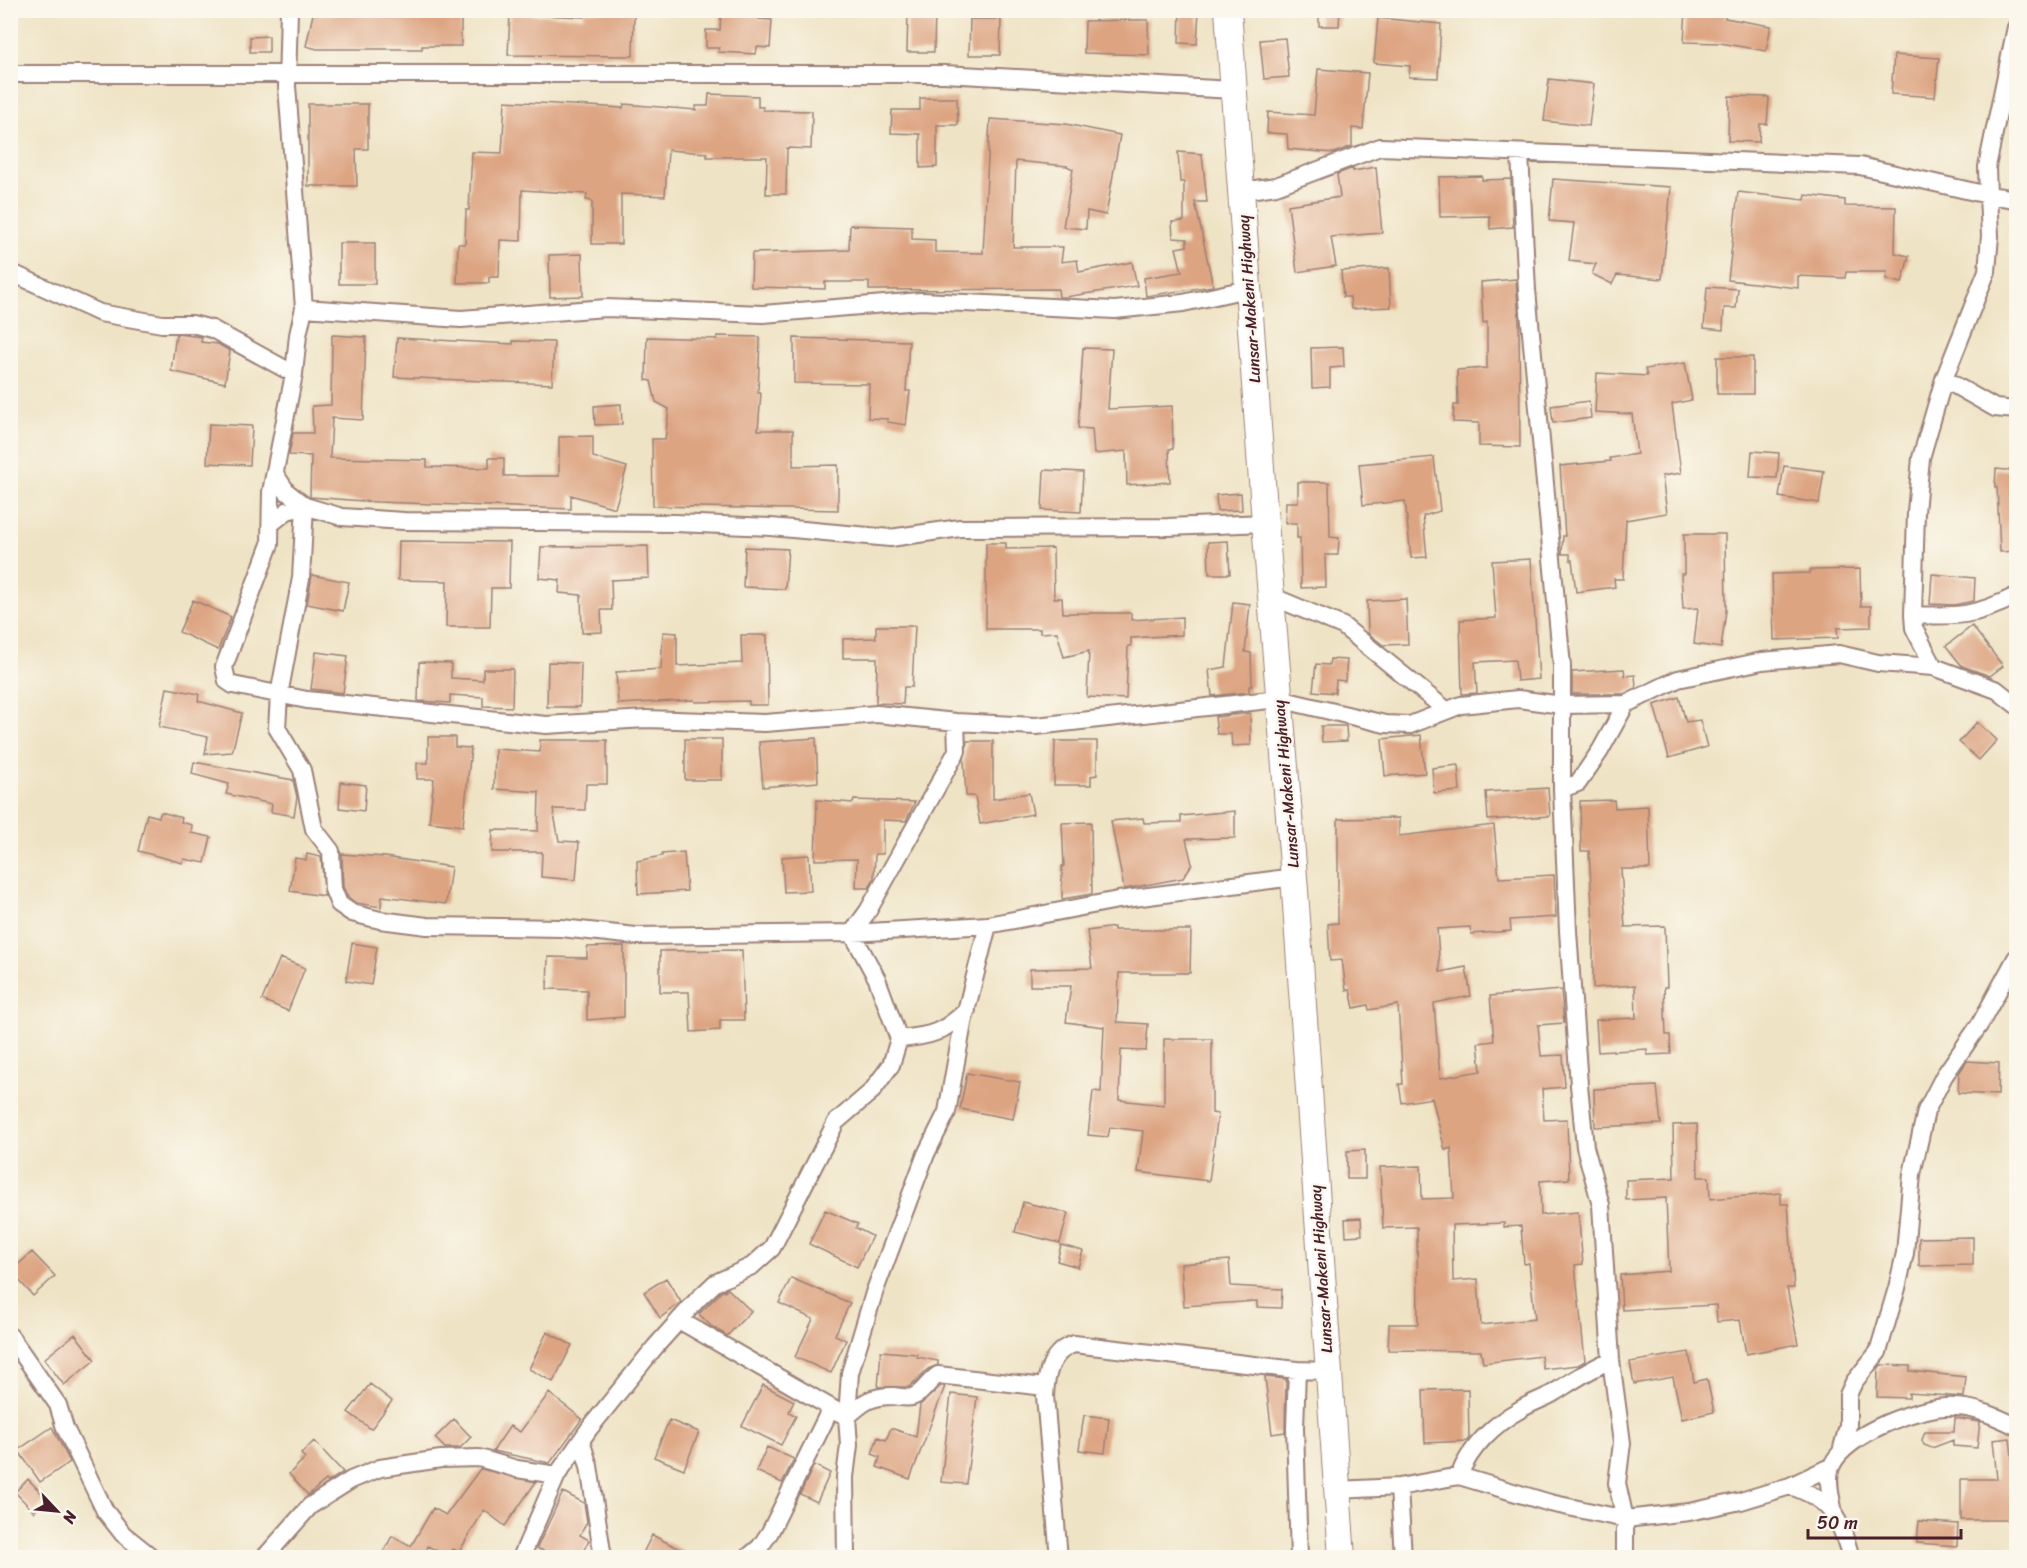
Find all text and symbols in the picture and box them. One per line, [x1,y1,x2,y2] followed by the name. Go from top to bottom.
[1229,213,1269,384] street label: Lunsar-Makeni Highway
[1264,698,1308,869] street label: Lunsar-Makeni Highway
[1301,1183,1341,1354] street label: Lunsar-Makeni Highway
[27,1481,87,1541] north arrow
[1808,1502,1961,1540] scale bar
[54,1505,86,1530] text: N
[1817,1507,1858,1539] text: 50 m

